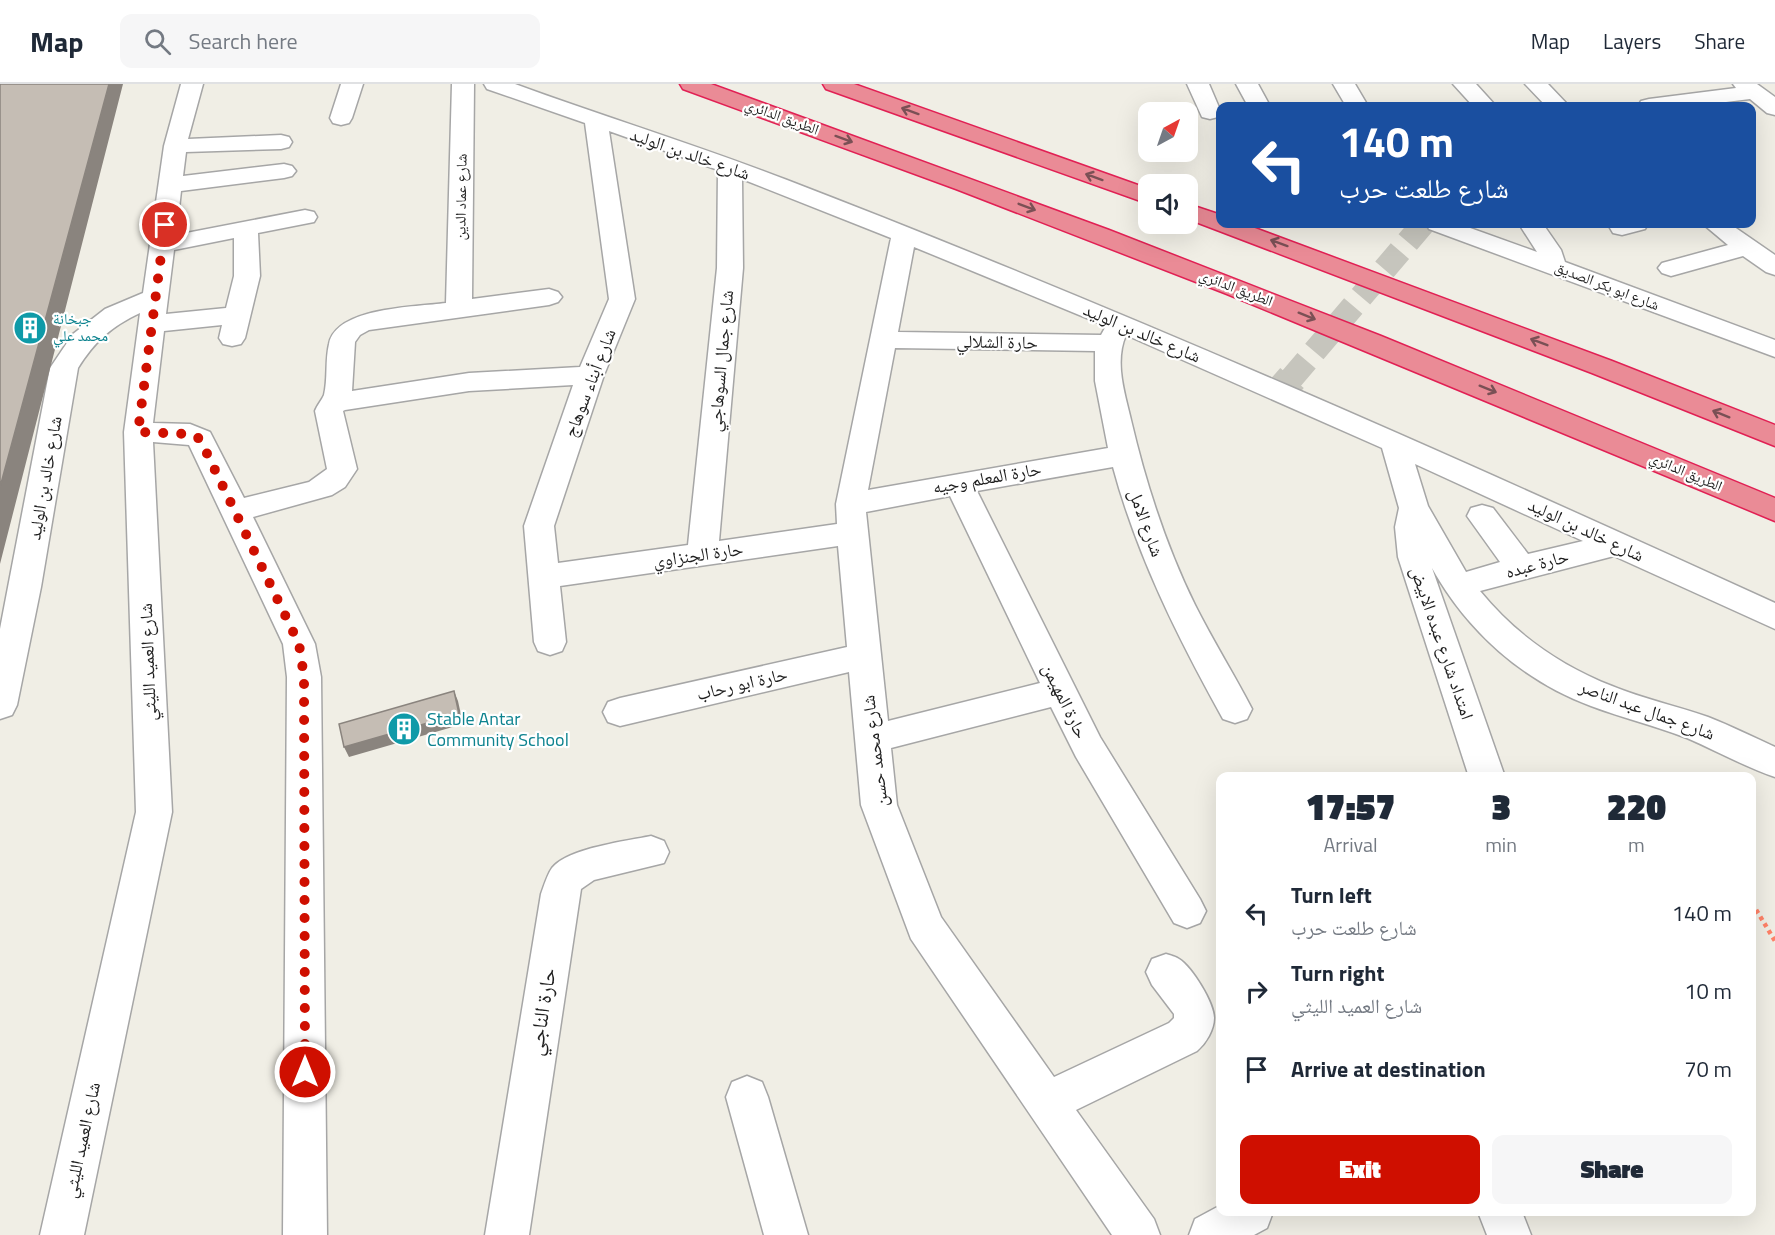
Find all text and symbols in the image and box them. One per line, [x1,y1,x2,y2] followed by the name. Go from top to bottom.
[120,14,540,68] search box
[30,20,84,63] text: Map
[189,24,298,58] text: Search here
[141,25,174,58] icon: search
[1531,25,1570,57] text: Map
[1603,25,1661,57] text: Layers
[1694,25,1745,57] text: Share
[742,93,822,141] street label: الطريق الدائري
[1138,102,1198,162] north arrow
[1138,102,1198,234] map controls
[902,105,920,116] one-way arrow
[1339,109,1454,173] text: 140 m
[627,120,754,187] street label: شارع خالد بن الوليد
[1240,126,1318,204] icon: left
[835,135,853,146] one-way arrow
[448,153,473,241] street label: شارع عماد الدين
[1339,167,1509,208] text: شارع طلعت حرب
[1085,171,1104,182] one-way arrow
[1138,174,1198,234] button: sound
[139,199,190,250] pin
[1018,202,1036,213] one-way arrow
[148,208,181,241] icon: arrive
[1270,237,1288,248] one-way arrow
[1551,255,1663,316] street label: شارع ابو بكر الصديق
[1196,263,1276,313] street label: الطريق الدائري
[701,289,742,433] street label: شارع جمال السوهاجي
[1079,296,1205,369] street label: شارع خالد بن الوليد
[53,307,108,348] place label: جبخانة محمد علي
[12,310,48,346] building icon: جبخانة محمد علي
[1297,311,1315,322] one-way arrow
[556,325,623,441] street label: شارع أبناء سوهاج
[956,327,1038,357] street label: حارة الشلالي
[1531,336,1549,347] one-way arrow
[1478,384,1496,395] one-way arrow
[1712,408,1730,419] one-way arrow
[20,414,69,542] street label: شارع خالد بن الوليد
[1646,446,1726,498] street label: الطريق الدائري
[931,455,1043,500] street label: حارة المعلم وجيه
[1122,485,1171,561] street label: شارع الامل
[1524,491,1649,568] street label: شارع خالد بن الوليد
[651,535,745,576] street label: حارة الجنزاوي
[1502,542,1572,585] street label: حارة عبده
[1404,563,1481,723] street label: امتداد شارع عبده الابيض
[132,603,165,721] street label: شارع العميد الليثي
[1036,658,1095,743] street label: حارة المهيمن
[694,660,790,707] street label: حارة ابو رحاب
[1575,672,1719,747] street label: شارع جمال عبد الناصر
[854,694,895,808] street label: شارع محمد حسن
[427,705,569,753] place label: Stable Antar Community School
[386,711,422,747] building icon: Stable Antar Community School
[1306,779,1395,834] text: 17:57
[1491,779,1511,834] text: 3
[1607,779,1666,834] text: 220
[1323,829,1378,860] text: Arrival
[1485,829,1517,860] text: min
[1628,829,1645,860] text: m
[1291,878,1372,912] text: Turn left
[1672,896,1732,930] text: 140 m
[1240,897,1273,930] icon: left
[1291,912,1417,943] text: شارع طلعت حرب
[1291,956,1385,990] text: Turn right
[518,966,565,1058] street label: حارة الناجي
[1684,974,1732,1008] text: 10 m
[1240,975,1273,1008] icon: right
[1291,990,1422,1021] text: شارع العميد الليثي
[273,1040,337,1104] position arrow
[1291,1052,1486,1086] text: Arrive at destination
[1684,1052,1732,1086] text: 70 m
[1240,1053,1273,1086] icon: arrive
[56,1079,109,1201] street label: شارع العميد الليثي
[1240,1135,1480,1204] button: Exit
[1492,1135,1732,1204] button: Share

